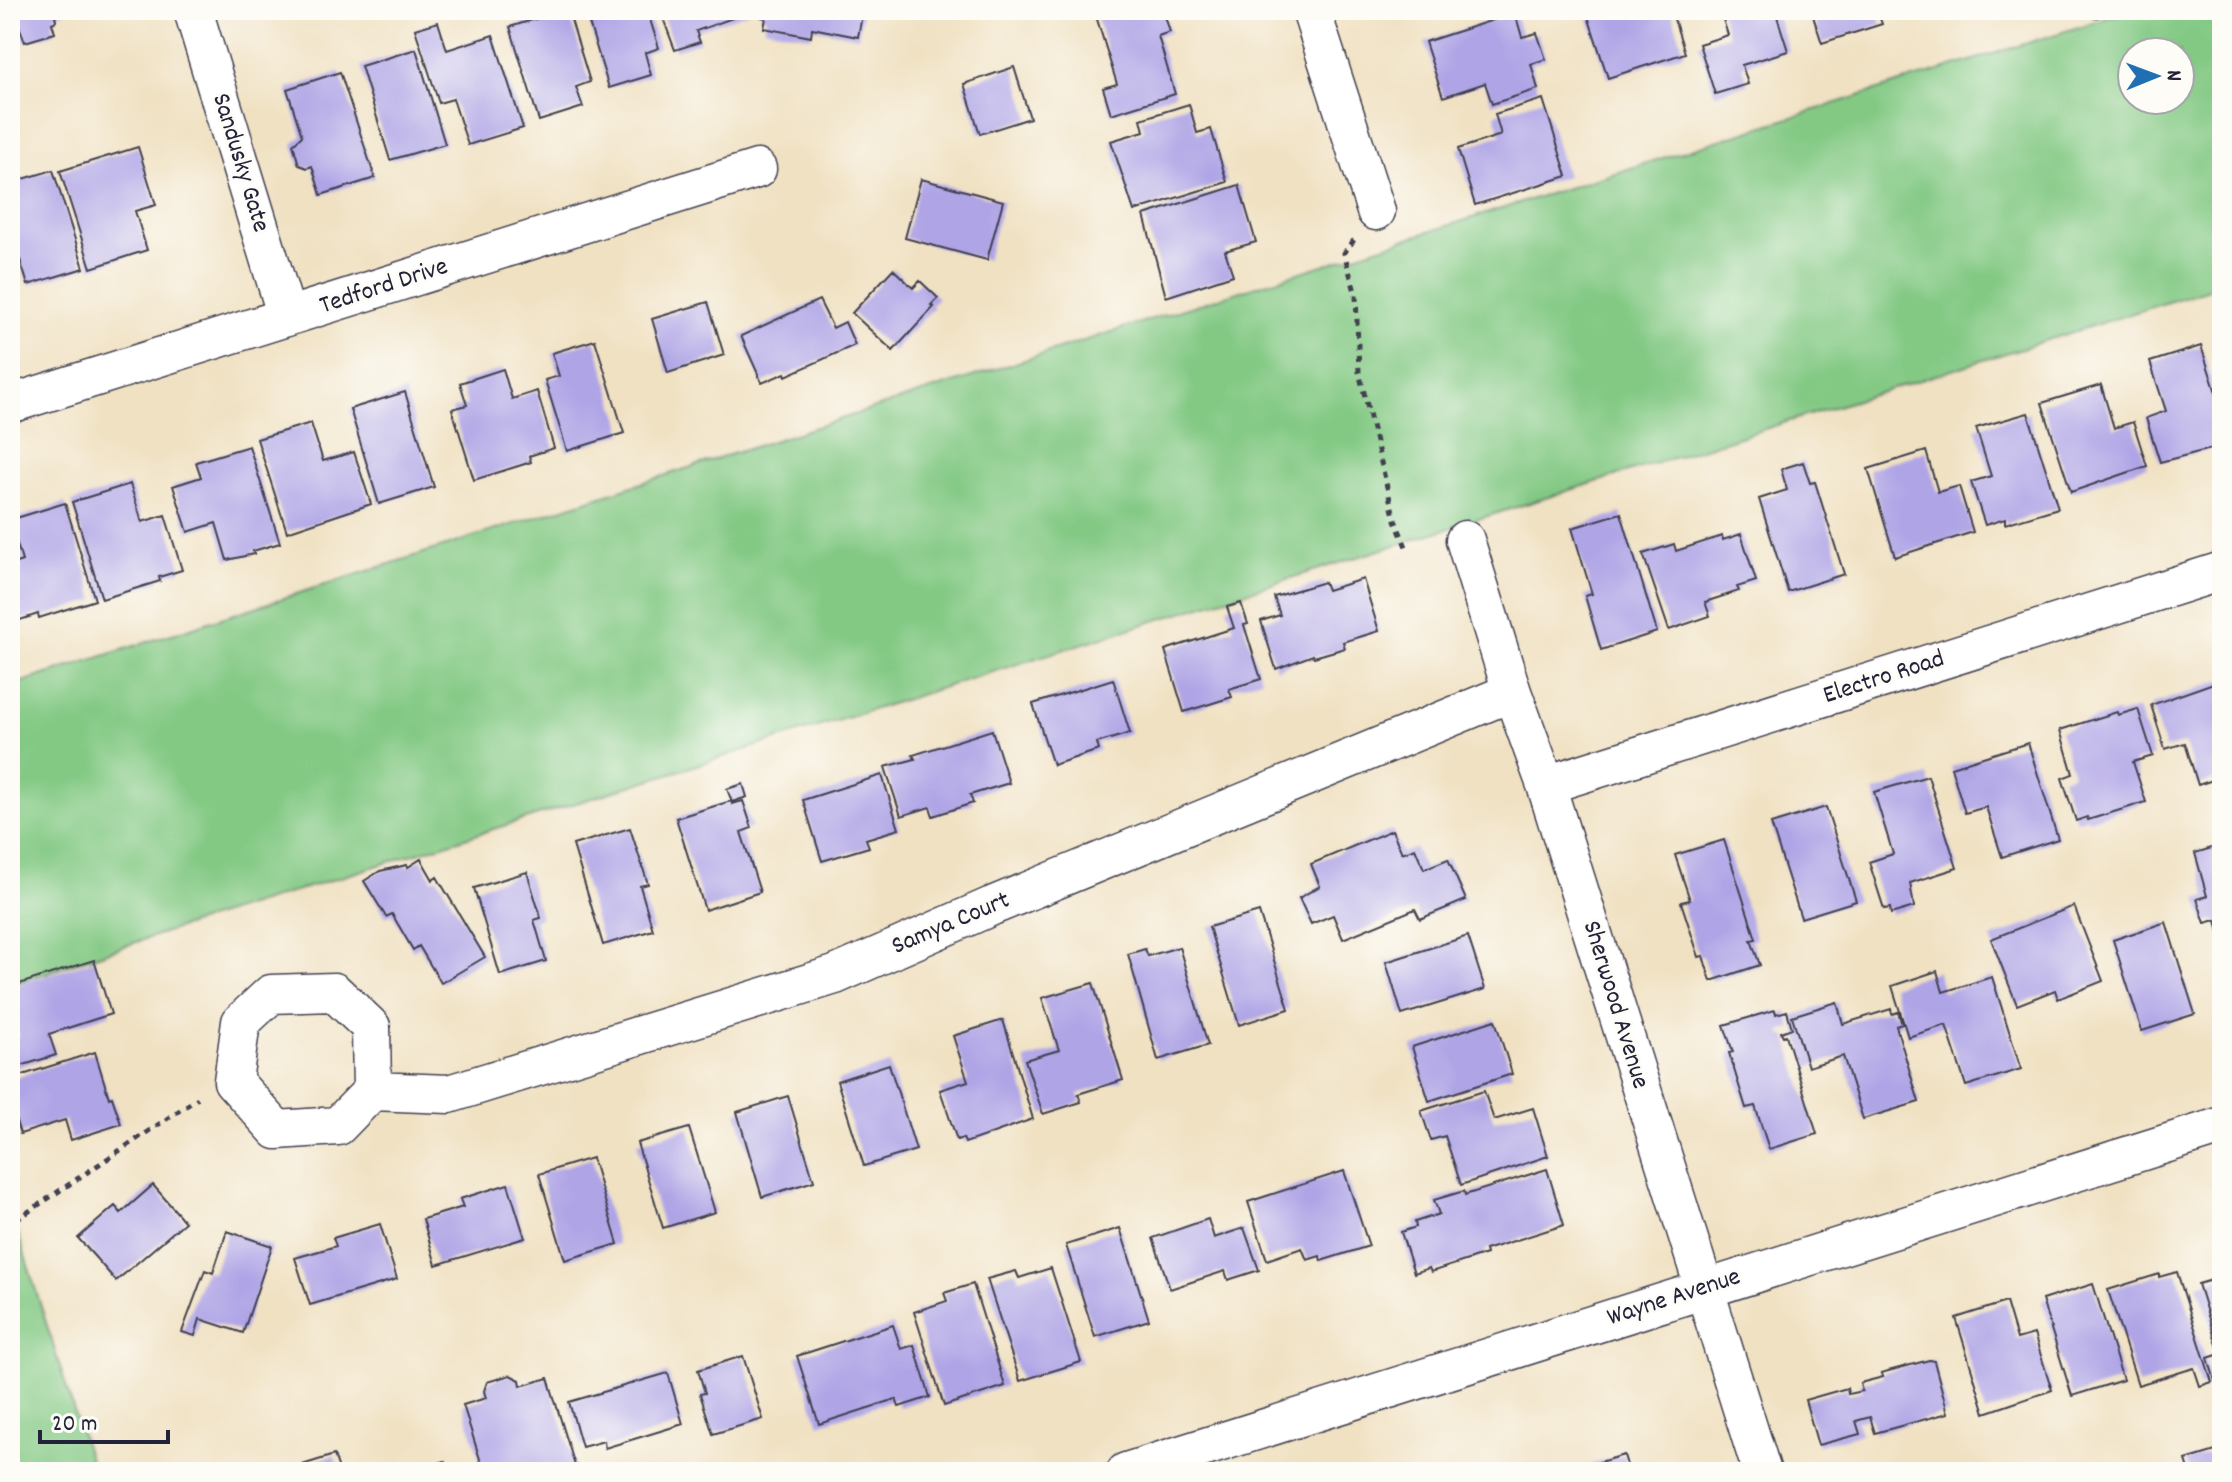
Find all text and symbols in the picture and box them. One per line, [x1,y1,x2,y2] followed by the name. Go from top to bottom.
[2116,36,2196,116] north arrow
[2157,70,2188,82] text: N
[201,89,279,237] street label: Sandusky Gate
[315,249,453,325] street label: Tedford Drive
[1819,641,1949,715] street label: Electro Road
[886,882,1016,965] street label: Samya Court
[1572,917,1658,1093] street label: Sherwood Avenue
[1603,1259,1745,1337] street label: Wayne Avenue
[40,1394,168,1444] scale bar
[52,1408,98,1442] text: 20 m

